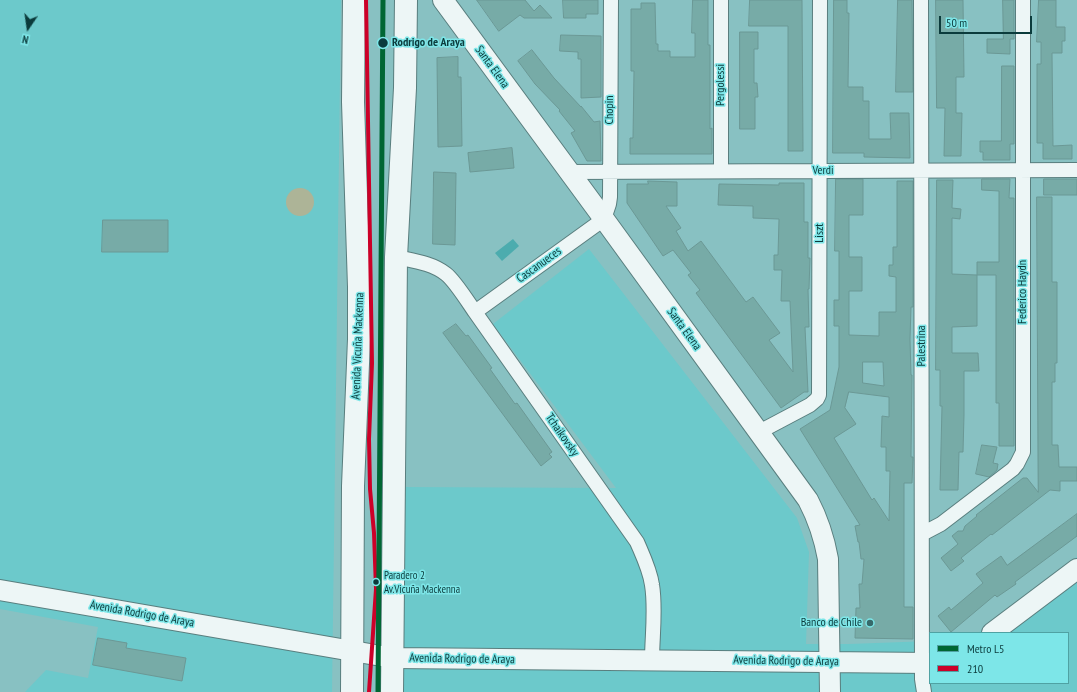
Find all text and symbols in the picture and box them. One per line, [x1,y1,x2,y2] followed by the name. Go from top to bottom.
[8,8,48,48] north arrow
[941,8,1034,34] scale bar
[946,15,967,30] text: 50 m
[21,32,30,47] text: N
[376,36,390,50] marker: Rodrigo de Araya
[392,36,465,50] place label: Rodrigo de Araya
[472,43,512,91] street label: Santa Elena
[714,64,728,106] street label: Pergolessi
[603,95,617,125] street label: Chopin
[812,164,834,178] street label: Verdi
[813,223,827,243] street label: Liszt
[514,244,564,286] street label: Cascanueces
[1016,260,1030,324] street label: Federico Haydn
[349,292,367,400] street label: Avenida Vicuña Mackenna
[664,305,704,353] street label: Santa Elena
[915,326,929,366] street label: Palestrina
[542,411,582,459] street label: Tchaikovsky
[384,569,460,595] place label: Paradero 2 Av.Vicuña Mackenna
[371,577,381,587] marker: Paradero 2 Av.Vicuña Mackenna
[89,598,195,630] street label: Avenida Rodrigo de Araya
[801,616,862,630] place label: Banco de Chile
[865,618,875,628] marker: Banco de Chile
[929,632,1069,684] legend
[967,641,1004,656] text: Metro L5
[409,651,515,667] street label: Avenida Rodrigo de Araya
[733,653,839,669] street label: Avenida Rodrigo de Araya
[967,661,983,676] text: 210

